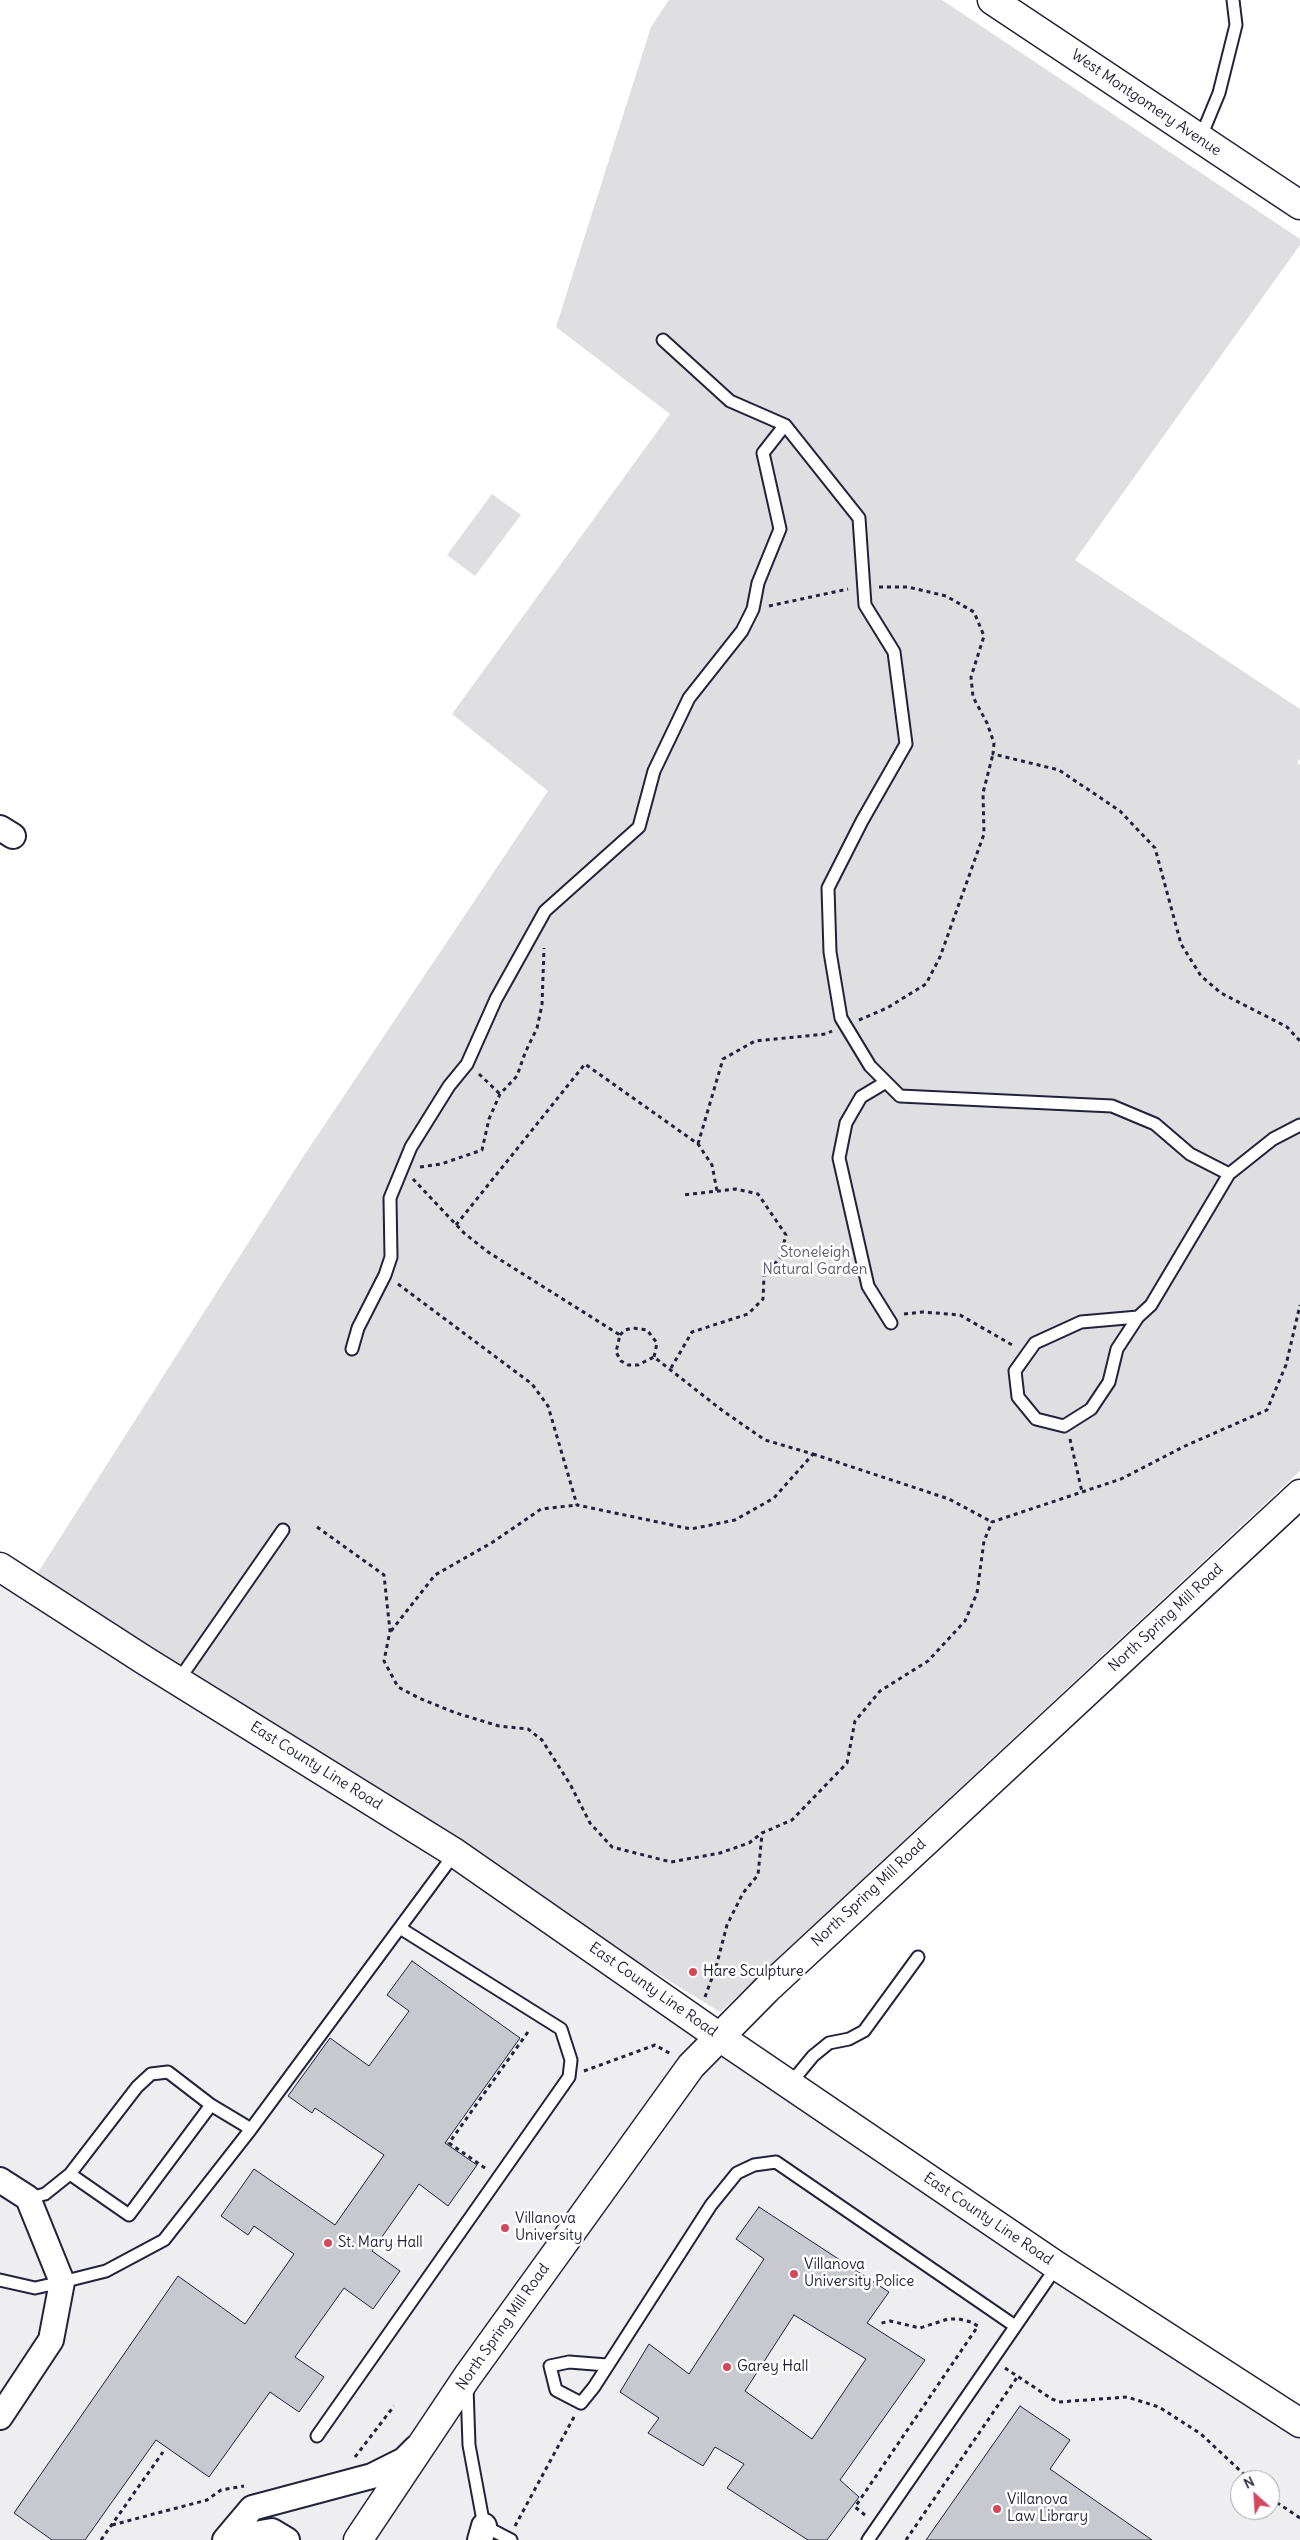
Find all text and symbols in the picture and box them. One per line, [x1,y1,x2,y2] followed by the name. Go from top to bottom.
[1068,46,1224,160] street label: West Montgomery Avenue
[763,1244,867,1279] park label: Stoneleigh Natural Garden
[1105,1560,1227,1676] street label: North Spring Mill Road
[247,1718,385,1814] street label: East County Line Road
[808,1835,930,1951] street label: North Spring Mill Road
[585,1939,721,2041] street label: East County Line Road
[703,1963,804,1981] place label: Hare Sculpture
[687,1966,699,1978] marker: Hare Sculpture
[920,2169,1056,2269] street label: East County Line Road
[515,2210,582,2245] place label: Villanova University
[499,2222,511,2234] marker: Villanova University
[338,2234,423,2252] place label: St. Mary Hall
[322,2237,334,2249] marker: St. Mary Hall
[804,2256,914,2291] place label: Villanova University Police
[453,2260,553,2394] street label: North Spring Mill Road
[788,2268,800,2280] marker: Villanova University Police
[737,2358,808,2376] place label: Garey Hall
[721,2361,733,2373] marker: Garey Hall
[1230,2470,1280,2520] north arrow
[1241,2472,1257,2493] text: N
[1007,2491,1088,2526] place label: Villanova Law Library
[991,2503,1003,2515] marker: Villanova Law Library

